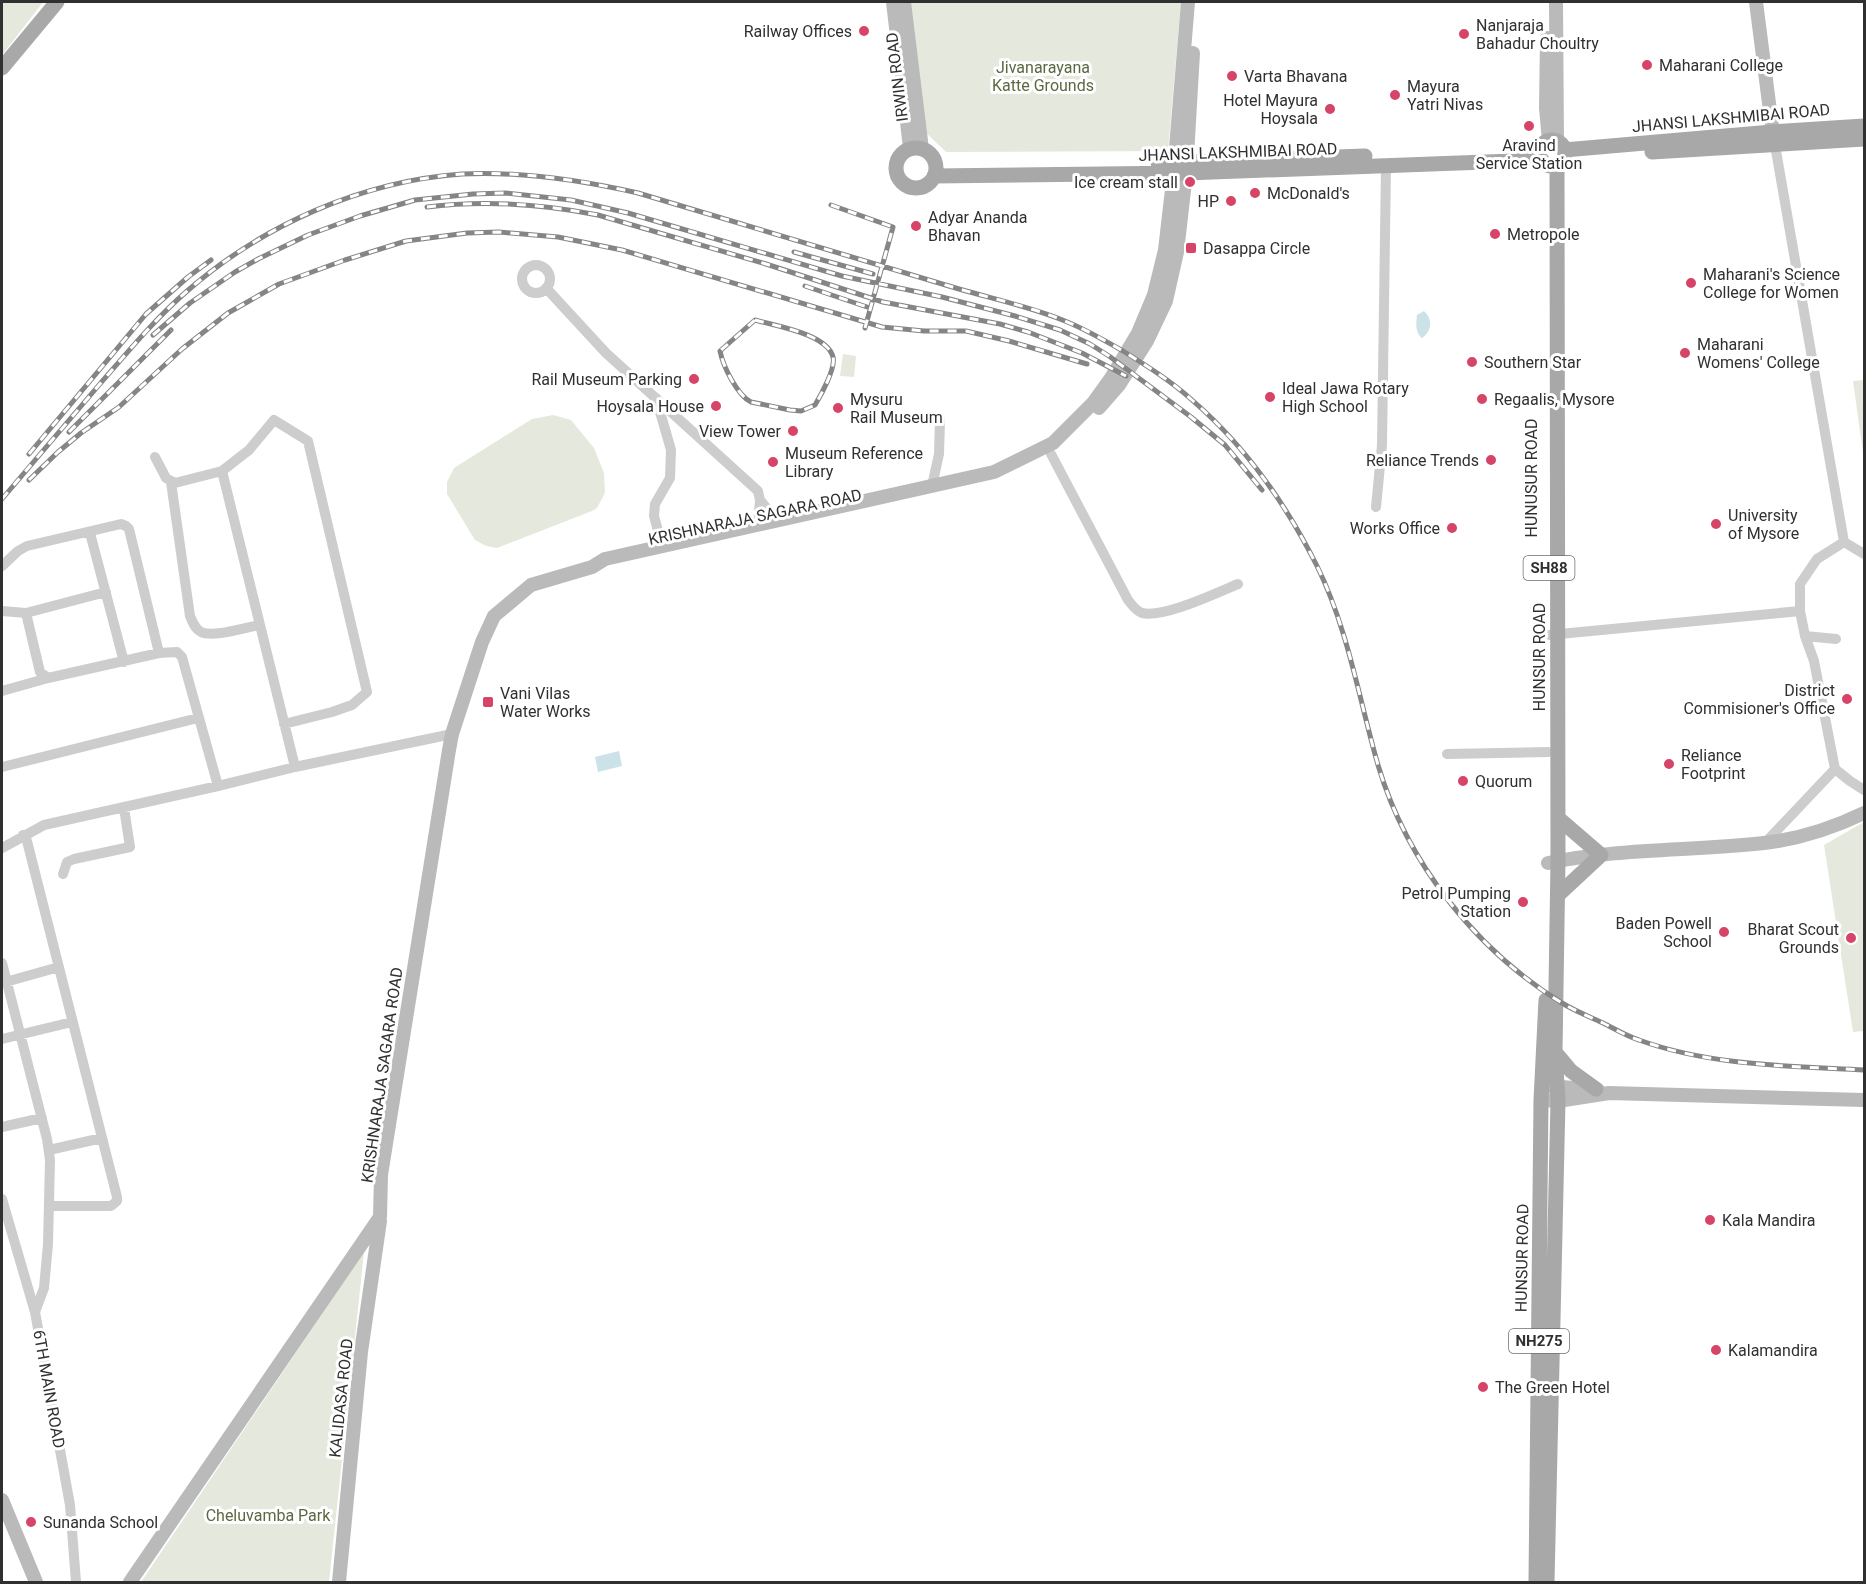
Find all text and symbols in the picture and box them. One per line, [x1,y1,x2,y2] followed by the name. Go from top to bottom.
[1476,16,1599,53] place label: Nanjaraja Bahadur Choultry
[744,22,852,41] place label: Railway Offices
[857,24,871,38] marker: Railway Offices
[1457,27,1471,41] marker: Nanjaraja Bahadur Choultry
[882,31,912,123] street label: IRWIN ROAD
[1659,56,1783,75] place label: Maharani College
[992,58,1094,95] park label: Jivanarayana Katte Grounds
[1640,58,1654,72] marker: Maharani College
[1244,67,1348,86] place label: Varta Bhavana
[1225,69,1239,83] marker: Varta Bhavana
[1407,77,1483,114] place label: Mayura Yatri Nivas
[1388,88,1402,102] marker: Mayura Yatri Nivas
[1223,91,1318,128] place label: Hotel Mayura Hoysala
[1631,100,1831,136] street label: JHANSI LAKSHMIBAI ROAD
[1323,102,1337,116] marker: Hotel Mayura Hoysala
[1522,119,1536,133] marker: Aravind Service Station
[1476,136,1582,173] place label: Aravind Service Station
[1138,139,1338,165] street label: JHANSI LAKSHMIBAI ROAD
[1074,173,1178,192] place label: Ice cream stall
[1183,175,1197,189] marker: Ice cream stall
[1267,184,1350,203] place label: McDonald's
[1248,186,1262,200] marker: McDonald's
[1197,192,1219,211] place label: HP
[1224,194,1238,208] marker: HP
[928,208,1028,245] place label: Adyar Ananda Bhavan
[909,219,923,233] marker: Adyar Ananda Bhavan
[1507,225,1580,244] place label: Metropole
[1488,227,1502,241] marker: Metropole
[1203,239,1310,258] place label: Dasappa Circle
[1184,241,1198,255] marker: Dasappa Circle
[1703,265,1840,302] place label: Maharani's Science College for Women
[1684,276,1698,290] marker: Maharani's Science College for Women
[1697,335,1820,372] place label: Maharani Womens' College
[1678,346,1692,360] marker: Maharani Womens' College
[1484,353,1582,372] place label: Southern Star
[1465,355,1479,369] marker: Southern Star
[531,370,682,389] place label: Rail Museum Parking
[687,372,701,386] marker: Rail Museum Parking
[1282,379,1409,416] place label: Ideal Jawa Rotary High School
[850,390,943,427] place label: Mysuru Rail Museum
[1263,390,1277,404] marker: Ideal Jawa Rotary High School
[1494,390,1615,409] place label: Regaalis, Mysore
[1475,392,1489,406] marker: Regaalis, Mysore
[596,397,704,416] place label: Hoysala House
[709,399,723,413] marker: Hoysala House
[831,401,845,415] marker: Mysuru Rail Museum
[1522,419,1541,537] street label: HUNUSUR ROAD
[699,422,782,441] place label: View Tower
[786,424,800,438] marker: View Tower
[785,444,923,481] place label: Museum Reference Library
[1366,451,1479,470] place label: Reliance Trends
[1484,453,1498,467] marker: Reliance Trends
[766,455,780,469] marker: Museum Reference Library
[647,485,863,549] street label: KRISHNARAJA SAGARA ROAD
[1728,506,1799,543] place label: University of Mysore
[1709,517,1723,531] marker: University of Mysore
[1350,519,1440,538] place label: Works Office
[1445,521,1459,535] marker: Works Office
[1524,556,1574,580] road number: SH88
[1530,603,1549,711] street label: HUNSUR ROAD
[1683,681,1835,718] place label: District Commisioner's Office
[500,684,591,721] place label: Vani Vilas Water Works
[1840,692,1854,706] marker: District Commisioner's Office
[481,695,495,709] marker: Vani Vilas Water Works
[1681,746,1746,783] place label: Reliance Footprint
[1662,757,1676,771] marker: Reliance Footprint
[1475,772,1532,791] place label: Quorum
[1456,774,1470,788] marker: Quorum
[1401,884,1511,921] place label: Petrol Pumping Station
[1516,895,1530,909] marker: Petrol Pumping Station
[1616,914,1712,951] place label: Baden Powell School
[1747,920,1839,957] place label: Bharat Scout Grounds
[1717,925,1731,939] marker: Baden Powell School
[1844,931,1858,945] marker: Bharat Scout Grounds
[357,966,407,1184] street label: KRISHNARAJA SAGARA ROAD
[1512,1204,1532,1312] street label: HUNSUR ROAD
[1722,1211,1816,1230] place label: Kala Mandira
[1703,1213,1717,1227] marker: Kala Mandira
[29,1328,69,1450] street label: 6TH MAIN ROAD
[1509,1329,1569,1353] road number: NH275
[325,1337,357,1459] street label: KALIDASA ROAD
[1728,1341,1818,1360] place label: Kalamandira
[1709,1343,1723,1357] marker: Kalamandira
[1495,1378,1610,1397] place label: The Green Hotel
[1476,1380,1490,1394] marker: The Green Hotel
[206,1506,331,1525] park label: Cheluvamba Park
[43,1513,158,1532] place label: Sunanda School
[24,1515,38,1529] marker: Sunanda School

